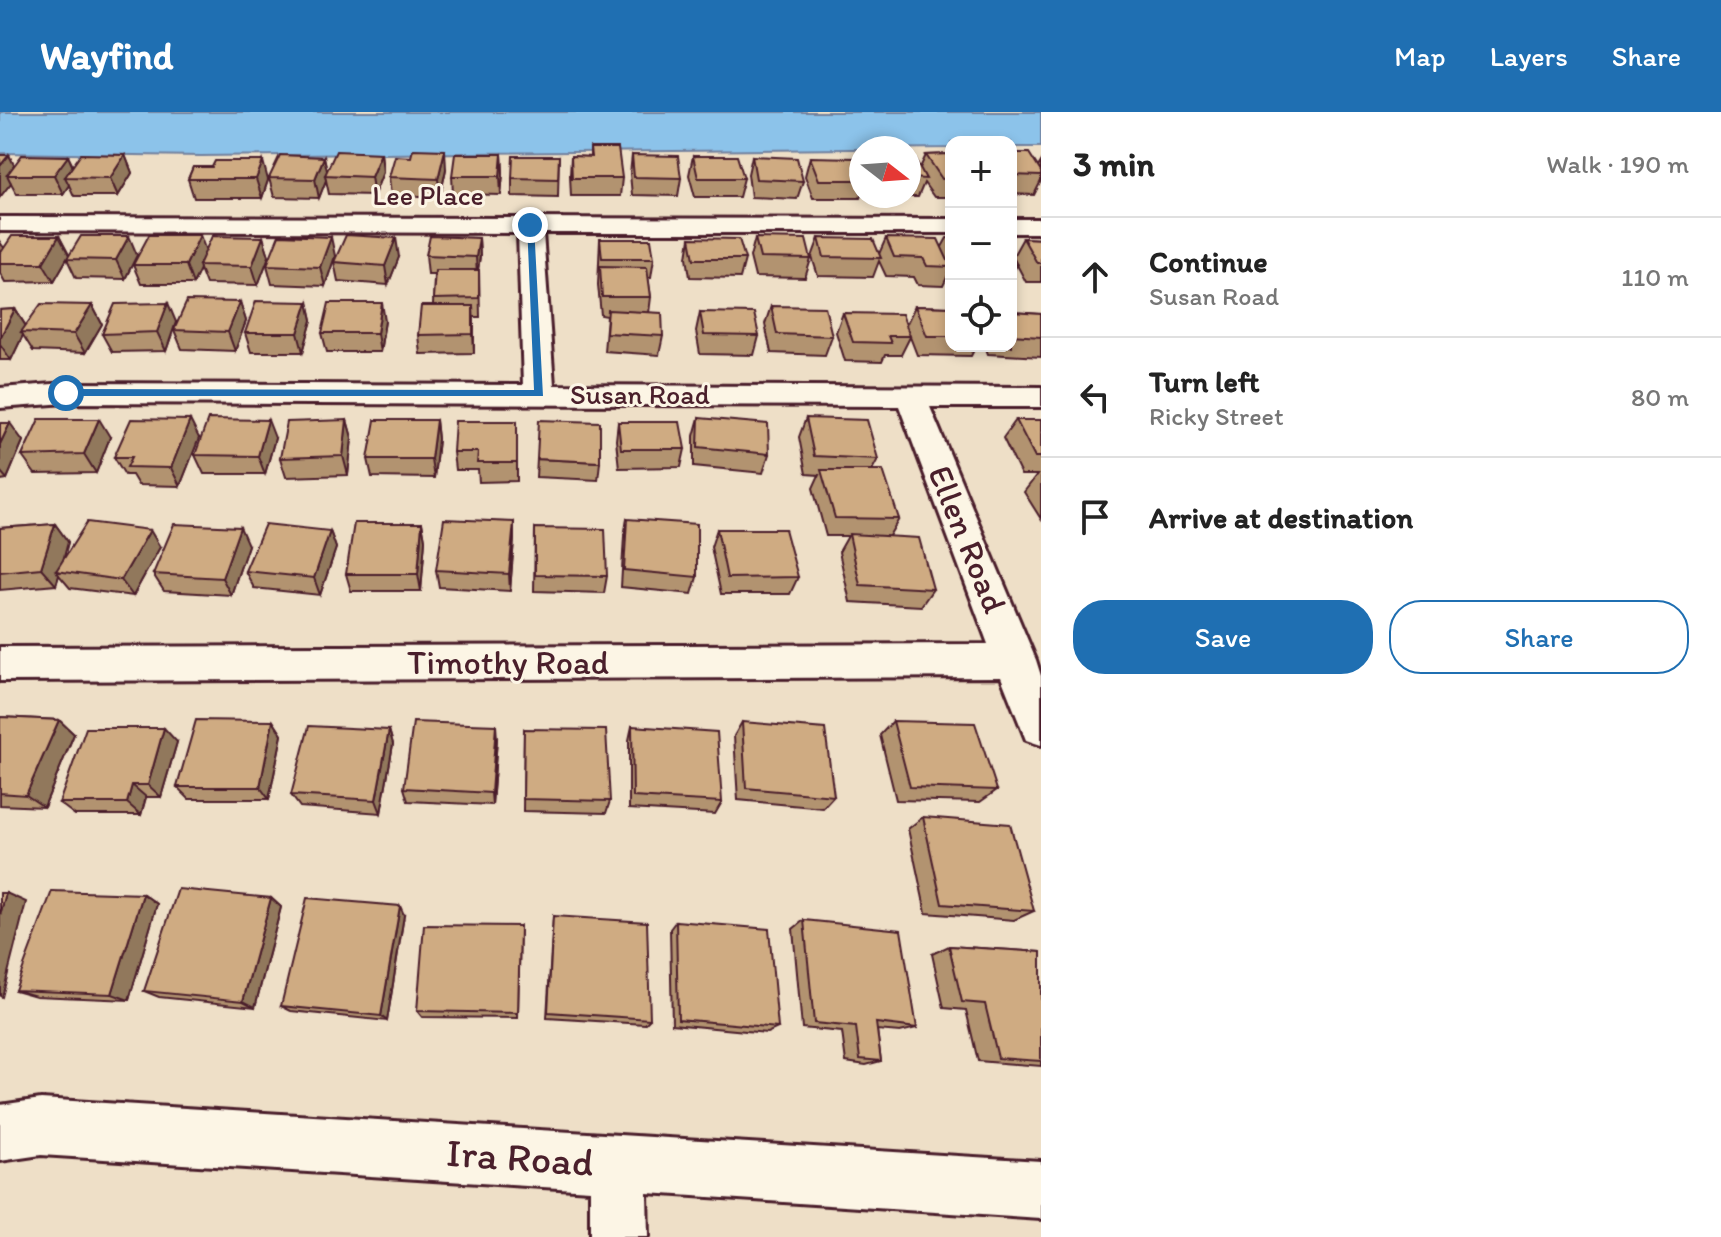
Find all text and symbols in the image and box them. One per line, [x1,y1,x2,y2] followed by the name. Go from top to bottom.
[40,33,173,79] text: Wayfind
[1394,39,1446,73] text: Map
[1490,39,1568,73] text: Layers
[1612,39,1681,73] text: Share
[849,136,921,208] north arrow
[945,136,1017,352] map controls
[945,136,1017,208] button: +
[1073,144,1155,185] text: 3 min
[1546,148,1689,180] text: Walk · 190 m
[372,178,484,212] street label: Lee Place
[512,207,548,243] route end
[945,208,1017,280] button: −
[1149,243,1268,280] text: Continue
[1073,255,1117,299] icon: ahead
[1621,261,1689,293] text: 110 m
[945,280,1017,352] button: locate
[1149,280,1279,312] text: Susan Road
[1149,363,1260,400] text: Turn left
[48,375,84,411] route start
[1073,375,1117,419] icon: left
[570,377,710,411] street label: Susan Road
[1631,381,1689,413] text: 80 m
[1149,400,1284,432] text: Ricky Street
[919,459,1016,619] street label: Ellen Road
[1073,495,1117,539] icon: arrive
[1149,499,1413,536] text: Arrive at destination
[1073,600,1373,674] button: Save
[1389,600,1689,674] button: Share
[407,642,609,683] street label: Timothy Road
[445,1128,595,1186] street label: Ira Road

